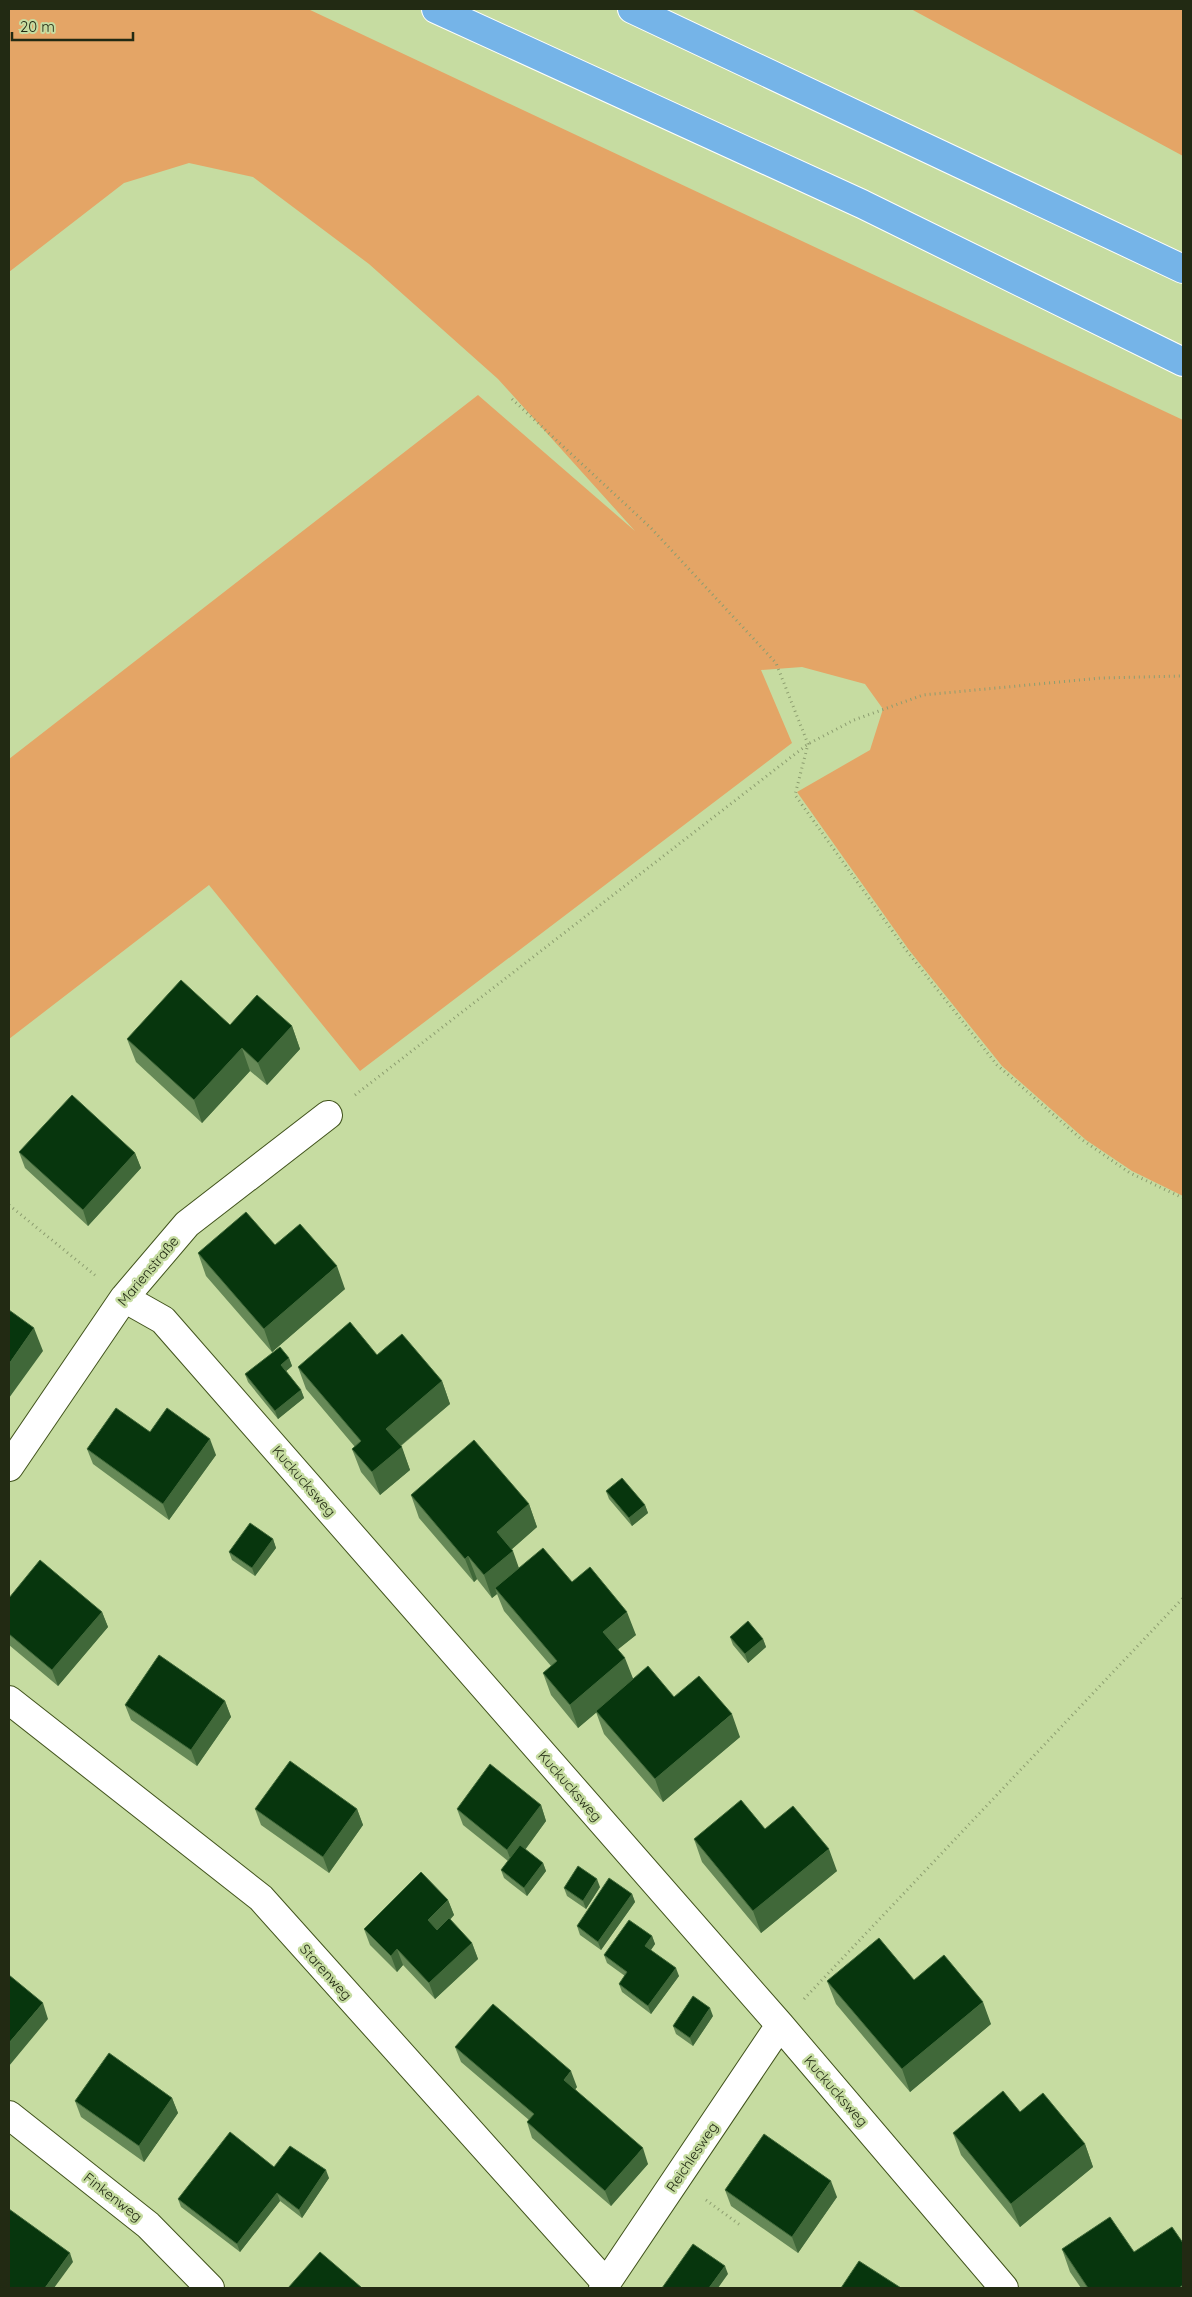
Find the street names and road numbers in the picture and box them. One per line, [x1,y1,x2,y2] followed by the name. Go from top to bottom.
[114,1232,183,1310] street label: Marienstraße
[268,1442,340,1520] street label: Kuckucksweg
[534,1747,606,1825] street label: Kuckucksweg
[296,1940,356,2004] street label: Starenweg
[800,2052,872,2130] street label: Kuckucksweg
[662,2119,722,2195] street label: Reichlesweg
[80,2169,146,2225] street label: Finkenweg

